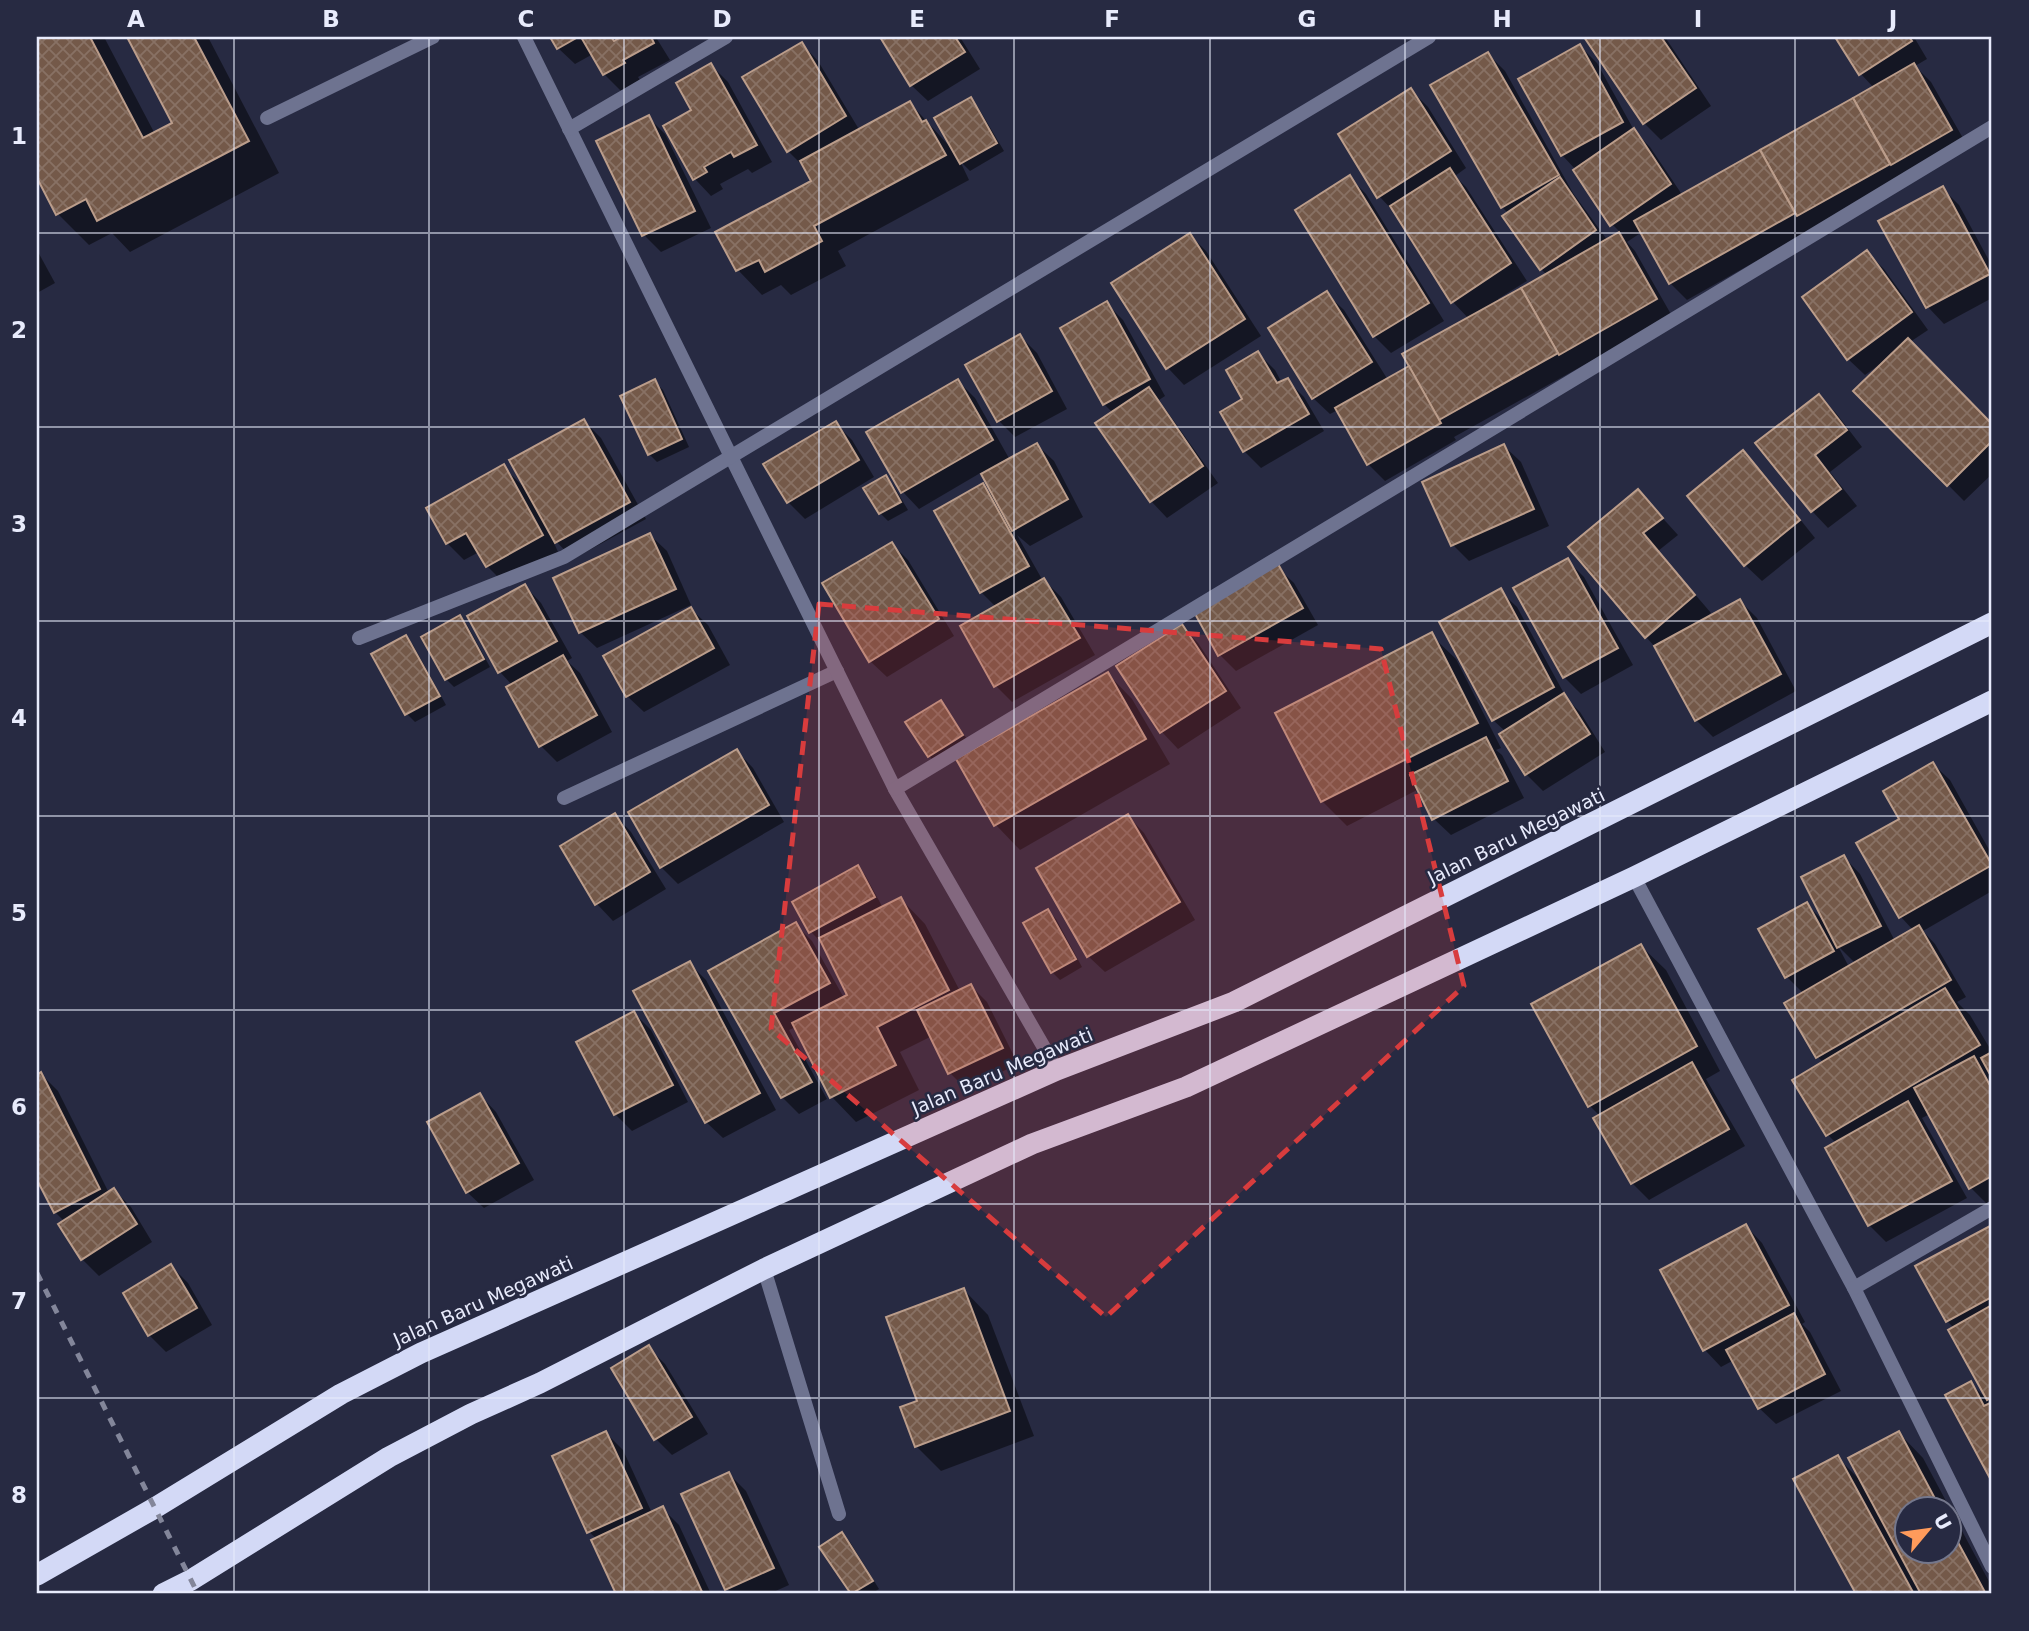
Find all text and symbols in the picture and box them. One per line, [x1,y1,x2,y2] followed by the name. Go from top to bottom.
[127,6,145,32] text: A
[322,6,340,32] text: B
[518,6,534,32] text: C
[712,6,732,32] text: D
[909,6,925,32] text: E
[1104,6,1120,32] text: F
[1298,6,1316,32] text: G
[1492,6,1512,32] text: H
[1694,6,1702,32] text: I
[1887,6,1897,32] text: J
[11,123,27,149] text: 1
[11,317,27,343] text: 2
[11,511,27,537] text: 3
[11,705,27,731] text: 4
[1423,783,1608,889] street label: Jalan Baru Megawati
[11,900,27,926] text: 5
[907,1023,1096,1120] street label: Jalan Baru Megawati
[11,1094,27,1120] text: 6
[389,1251,576,1351] street label: Jalan Baru Megawati
[11,1288,27,1314] text: 7
[11,1482,27,1508] text: 8
[1892,1494,1962,1564] north arrow
[1930,1510,1956,1534] text: U

